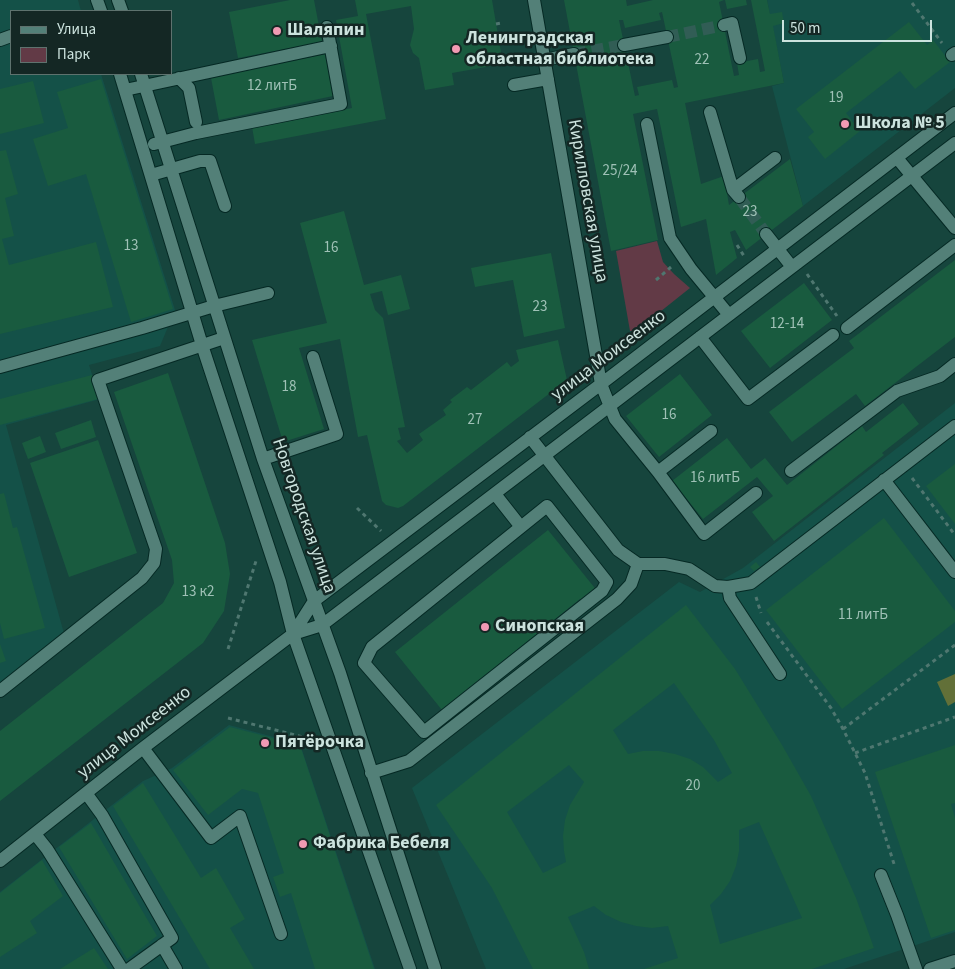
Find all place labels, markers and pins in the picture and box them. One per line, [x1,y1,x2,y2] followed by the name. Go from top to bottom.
[287,20,364,42] place label: Шаляпин
[271,25,283,37] marker: Шаляпин
[466,28,654,70] place label: Ленинградская областная библиотека
[450,43,462,55] marker: Ленинградская областная библиотека
[855,113,945,135] place label: Школа № 5
[839,118,851,130] marker: Школа № 5
[495,616,584,638] place label: Синопская
[479,621,491,633] marker: Синопская
[275,732,364,754] place label: Пятёрочка
[259,737,271,749] marker: Пятёрочка
[313,833,449,855] place label: Фабрика Бебеля
[297,838,309,850] marker: Фабрика Бебеля

